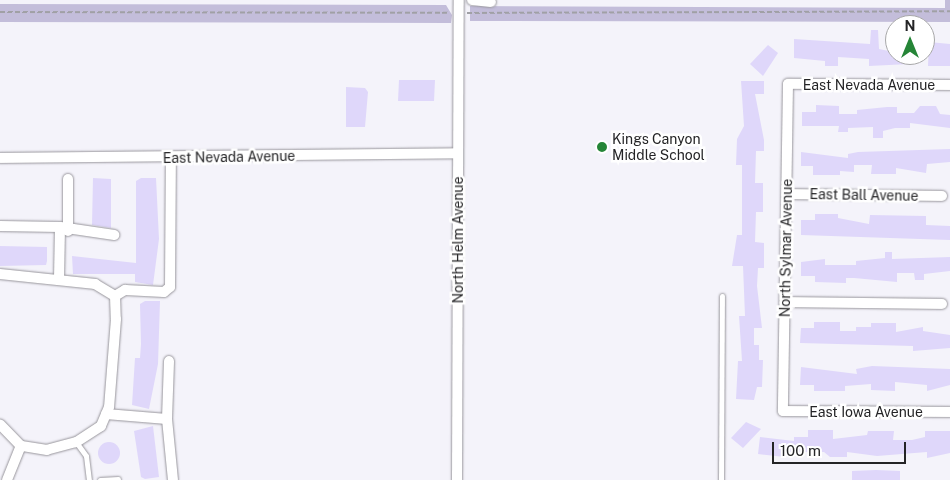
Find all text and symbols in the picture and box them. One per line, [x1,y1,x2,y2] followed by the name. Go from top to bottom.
[885,15,935,65] north arrow
[905,18,915,34] text: N
[803,77,935,93] street label: East Nevada Avenue
[612,131,705,164] place label: Kings Canyon Middle School
[596,141,608,153] marker: Kings Canyon Middle School
[163,147,295,167] street label: East Nevada Avenue
[450,177,466,303] street label: North Helm Avenue
[776,179,796,317] street label: North Sylmar Avenue
[809,186,919,204] street label: East Ball Avenue
[809,404,923,420] street label: East Iowa Avenue
[775,432,909,464] scale bar
[780,442,821,459] text: 100 m

